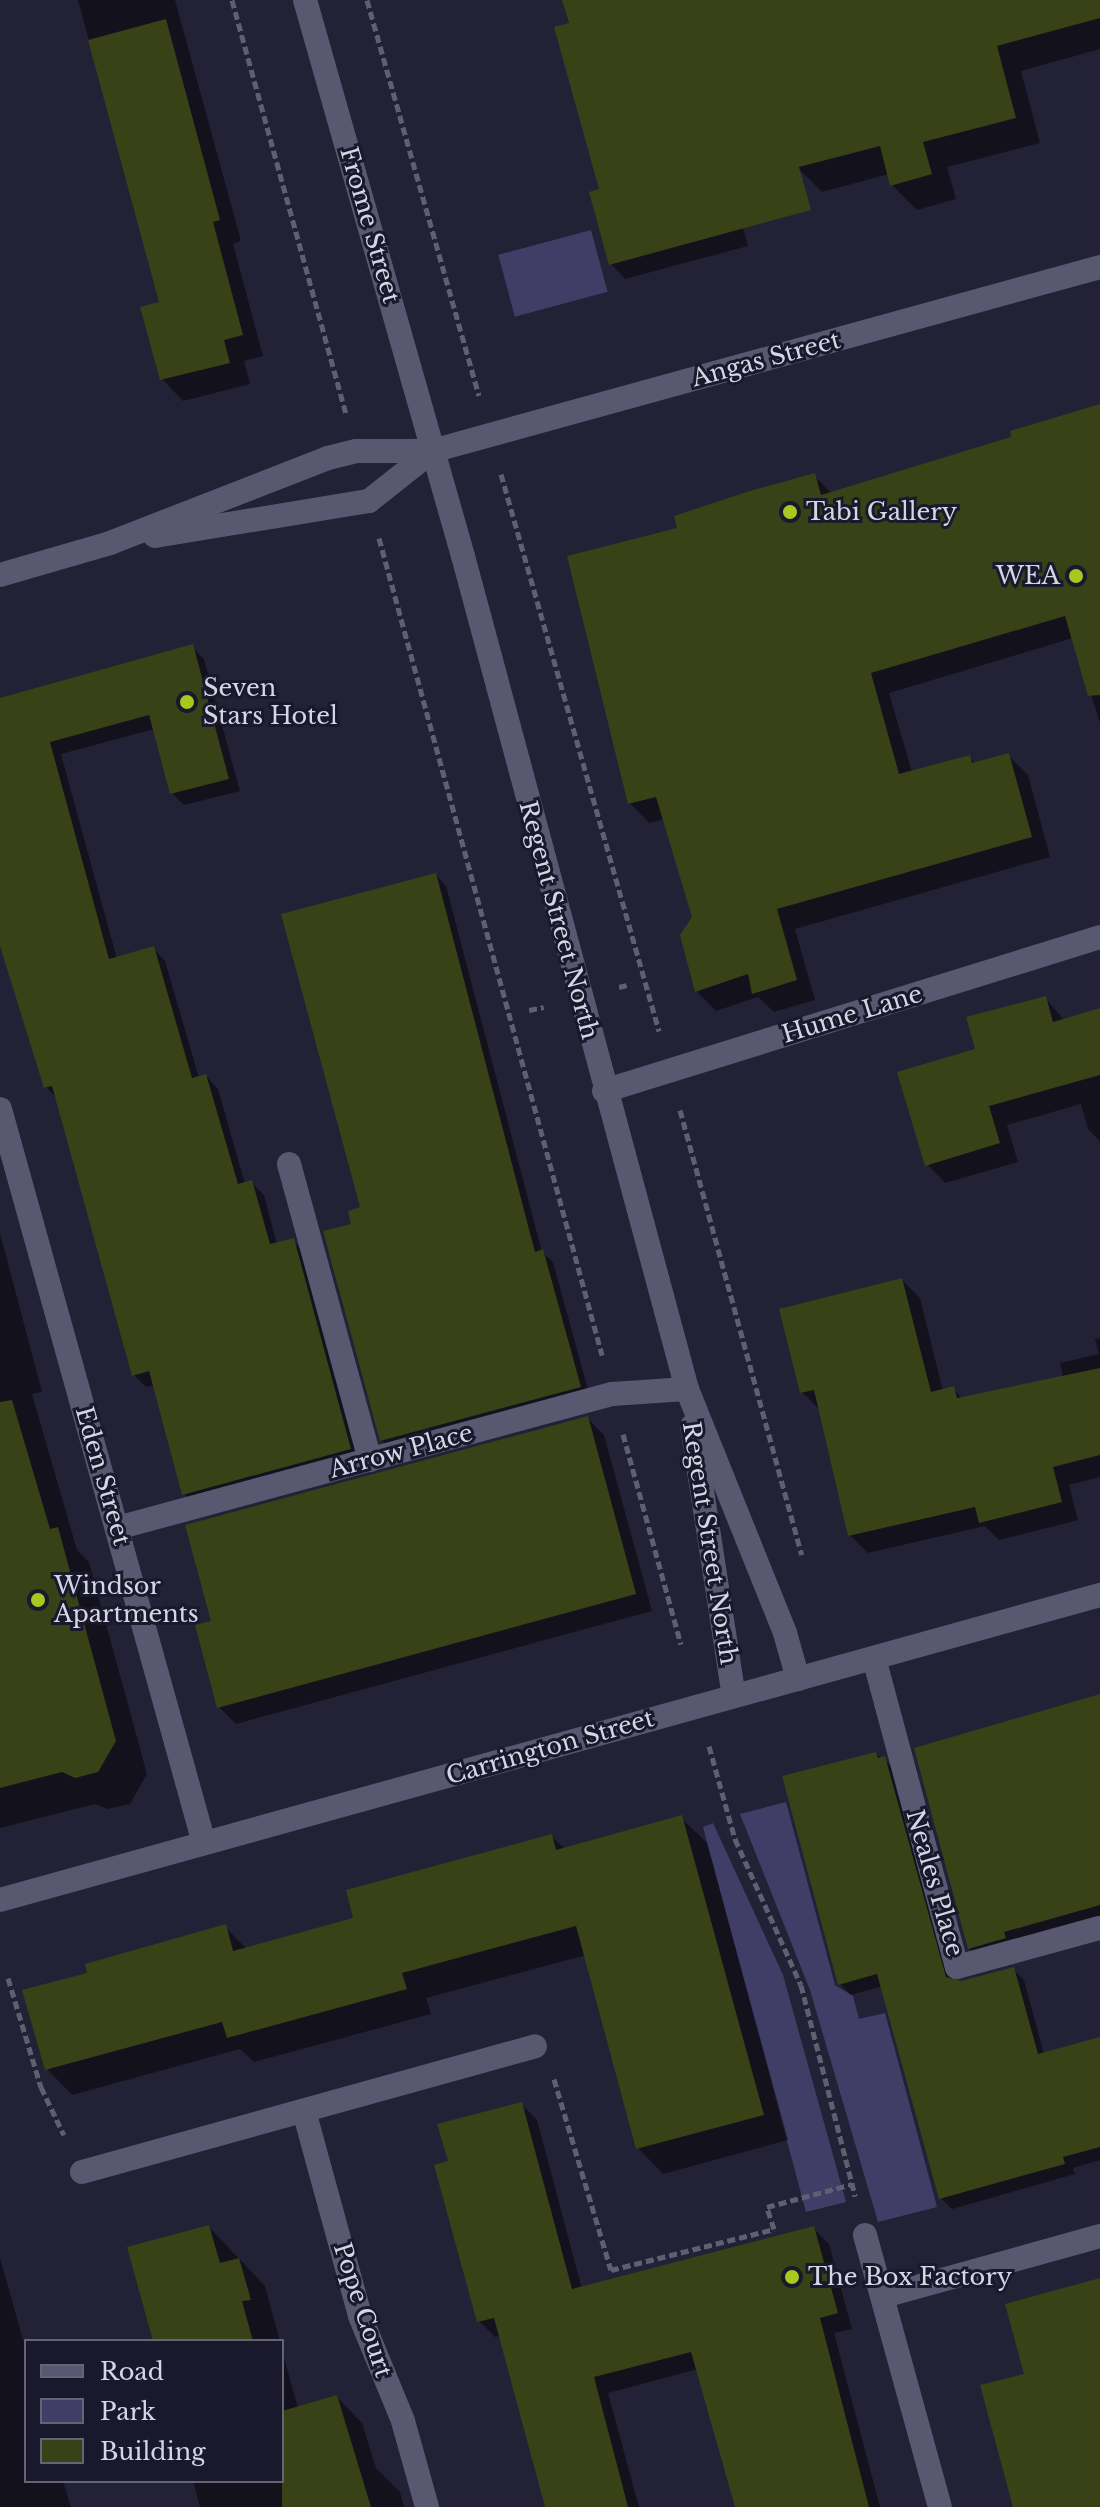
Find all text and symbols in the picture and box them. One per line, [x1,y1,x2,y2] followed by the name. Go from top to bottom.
[334,143,406,307] street label: Frome Street
[689,325,843,393] street label: Angas Street
[806,498,957,526] place label: Tabi Gallery
[781,503,799,521] marker: Tabi Gallery
[996,562,1060,590] place label: WEA
[1067,567,1085,585] marker: WEA
[203,674,338,730] place label: Seven Stars Hotel
[178,693,196,711] marker: Seven Stars Hotel
[513,798,605,1042] street label: Regent Street North
[778,979,926,1049] street label: Hume Lane
[69,1403,137,1549] street label: Eden Street
[326,1418,476,1484] street label: Arrow Place
[677,1419,743,1667] street label: Regent Street North
[54,1572,199,1628] place label: Windsor Apartments
[29,1591,47,1609] marker: Windsor Apartments
[443,1704,657,1790] street label: Carrington Street
[900,1806,970,1960] street label: Neales Place
[328,2239,398,2381] street label: Pope Court
[808,2263,1012,2291] place label: The Box Factory
[783,2268,801,2286] marker: The Box Factory
[24,2339,284,2483] legend
[100,2357,164,2386] text: Road
[100,2397,156,2426] text: Park
[100,2437,206,2466] text: Building

